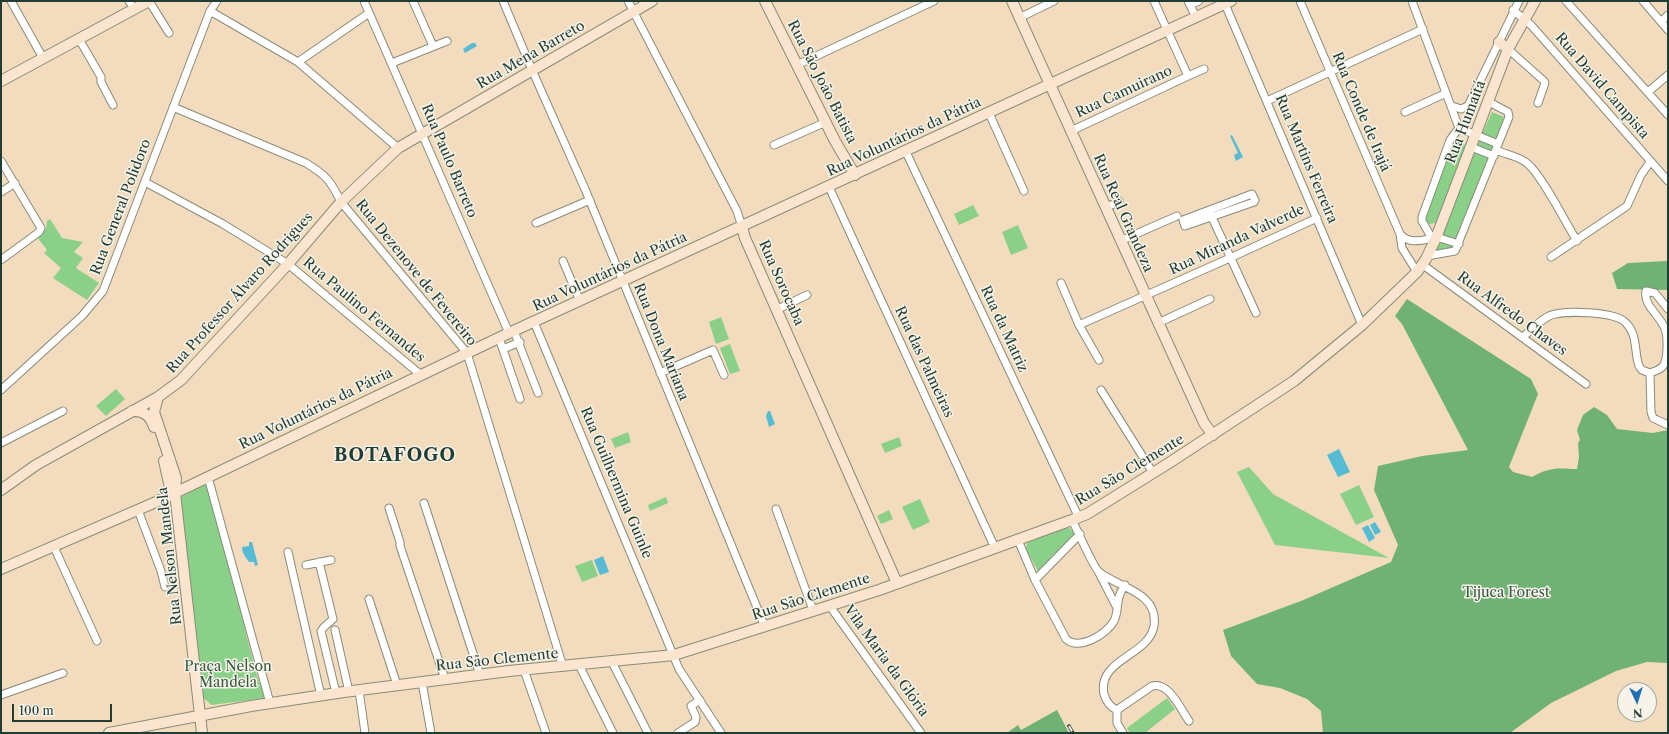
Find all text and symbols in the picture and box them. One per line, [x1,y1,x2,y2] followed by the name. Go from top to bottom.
[474,17,588,93] street label: Rua Mena Barreto
[784,18,860,146] street label: Rua São João Batista
[1551,30,1653,142] street label: Rua David Campista
[1328,50,1394,174] street label: Rua Conde de Irajá
[1073,62,1175,122] street label: Rua Camuirano
[1443,78,1489,166] street label: Rua Humaitá
[1271,92,1341,226] street label: Rua Martins Ferreira
[824,94,984,180] street label: Rua Voluntários da Pátria
[418,102,480,220] street label: Rua Paulo Barreto
[87,137,155,277] street label: Rua General Polidoro
[1089,151,1157,275] street label: Rua Real Grandeza
[352,197,480,349] street label: Rua Dezenove de Fevereiro
[1167,201,1307,279] street label: Rua Miranda Valverde
[163,209,317,377] street label: Rua Professor Álvaro Rodrigues
[530,229,690,315] street label: Rua Voluntários da Pátria
[755,238,807,328] street label: Rua Sorocaba
[300,254,428,366] street label: Rua Paulino Fernandes
[1454,269,1570,359] street label: Rua Alfredo Chaves
[630,281,692,403] street label: Rua Dona Mariana
[977,283,1031,375] street label: Rua da Matriz
[891,304,957,420] street label: Rua das Palmeiras
[237,365,395,453] street label: Rua Voluntários da Pátria
[576,405,656,561] street label: Rua Guilhermina Guinle
[1073,431,1187,509] street label: Rua São Clemente
[334,445,456,467] district label: BOTAFOGO
[154,486,186,626] street label: Rua Nelson Mandela
[750,570,872,624] street label: Rua São Clemente
[1462,585,1550,601] park label: Tijuca Forest
[840,602,932,720] street label: Vila Maria da Glória
[435,645,559,675] street label: Rua São Clemente
[184,659,272,692] park label: Praça Nelson Mandela
[1617,682,1657,722] north arrow
[14,696,114,722] scale bar
[19,703,54,718] text: 100 m
[1633,706,1643,720] text: N

